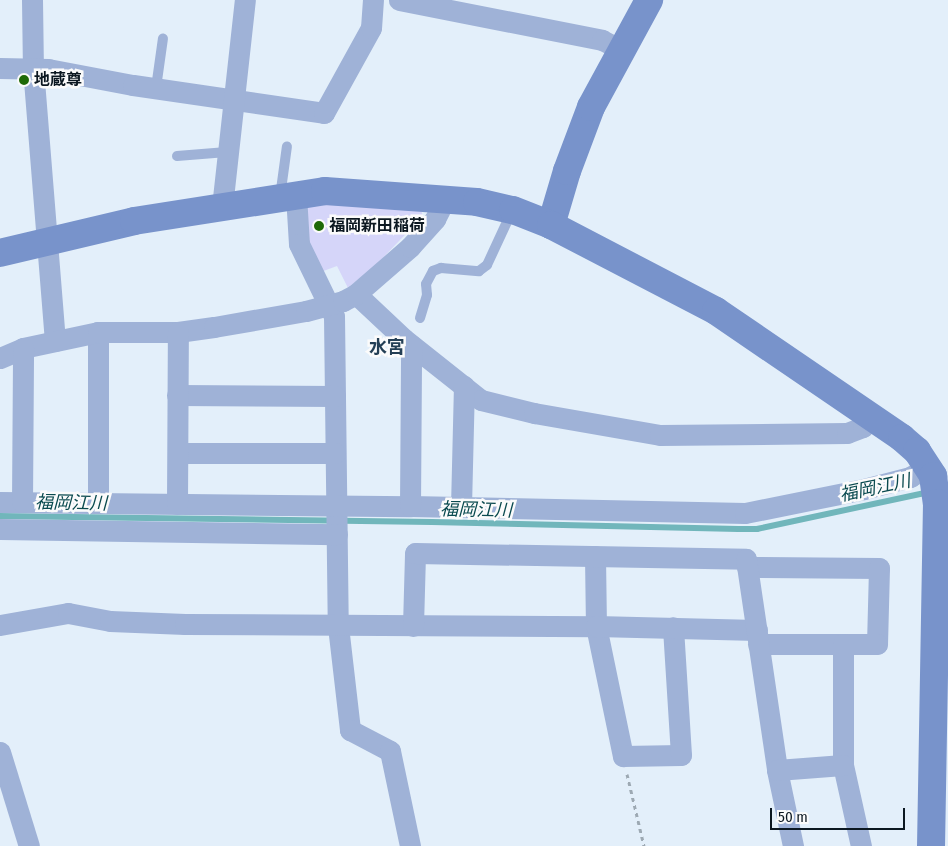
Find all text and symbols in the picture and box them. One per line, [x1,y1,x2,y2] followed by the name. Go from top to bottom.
[34,70,82,90] place label: 地蔵尊
[18,74,30,86] marker: 地蔵尊
[329,216,425,236] place label: 福岡新田稲荷
[313,220,325,232] marker: 福岡新田稲荷
[369,336,405,358] district label: 水宮
[838,470,912,506] water label: 福岡江川
[35,492,107,514] water label: 福岡江川
[440,499,512,521] water label: 福岡江川
[773,798,908,830] scale bar
[778,808,808,826] text: 50 m

